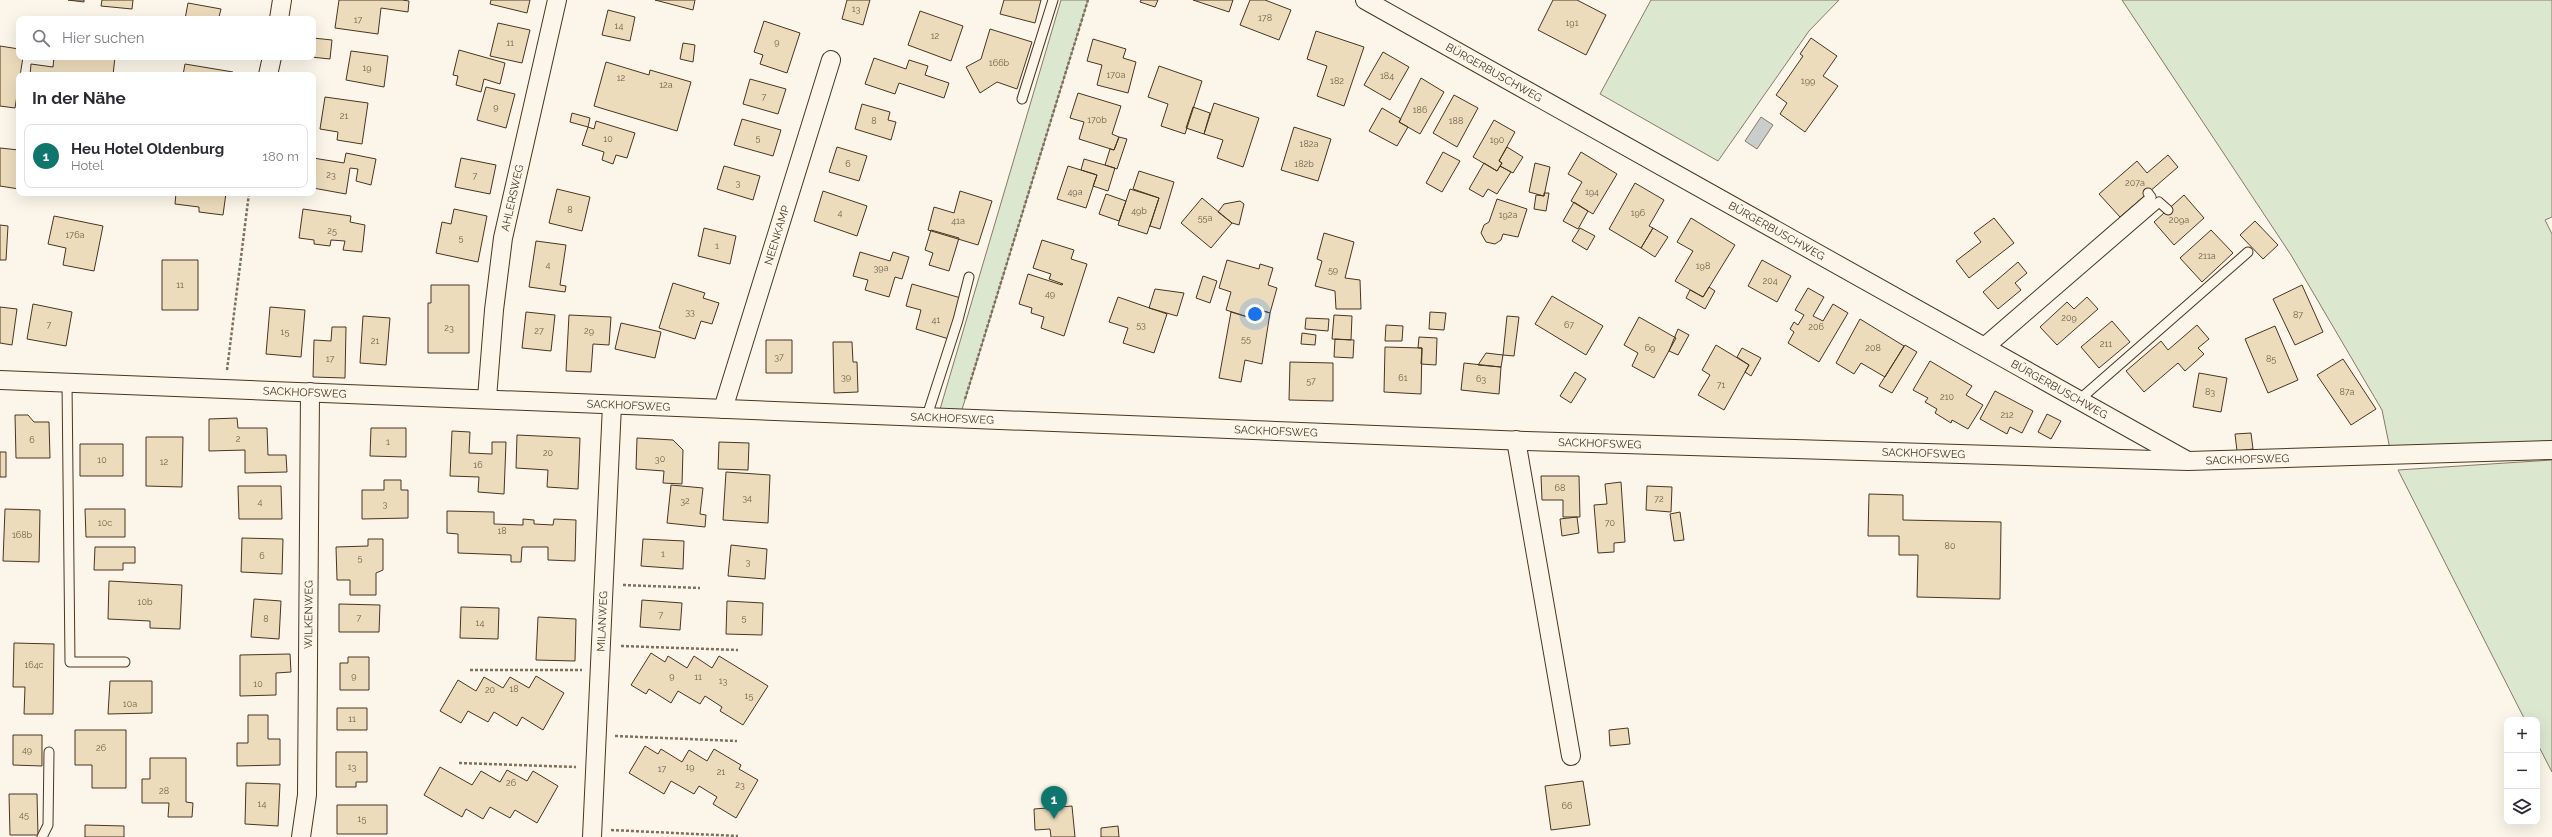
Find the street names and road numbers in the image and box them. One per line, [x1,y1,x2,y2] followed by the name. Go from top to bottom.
[1444,40,1545,105] street label: BÜRGERBUSCHWEG
[498,163,526,233] street label: AHLERSWEG
[1726,199,1827,263] street label: BÜRGERBUSCHWEG
[762,204,792,266] street label: NEENKAMP
[2009,357,2110,421] street label: BÜRGERBUSCHWEG
[263,384,347,400] street label: SACKHOFSWEG
[587,397,671,413] street label: SACKHOFSWEG
[910,410,994,426] street label: SACKHOFSWEG
[1234,423,1318,439] street label: SACKHOFSWEG
[1558,435,1642,451] street label: SACKHOFSWEG
[1882,445,1966,461] street label: SACKHOFSWEG
[2206,451,2289,467] street label: SACKHOFSWEG
[302,580,315,649] street label: WILKENWEG
[594,591,610,652] street label: MILANWEG

